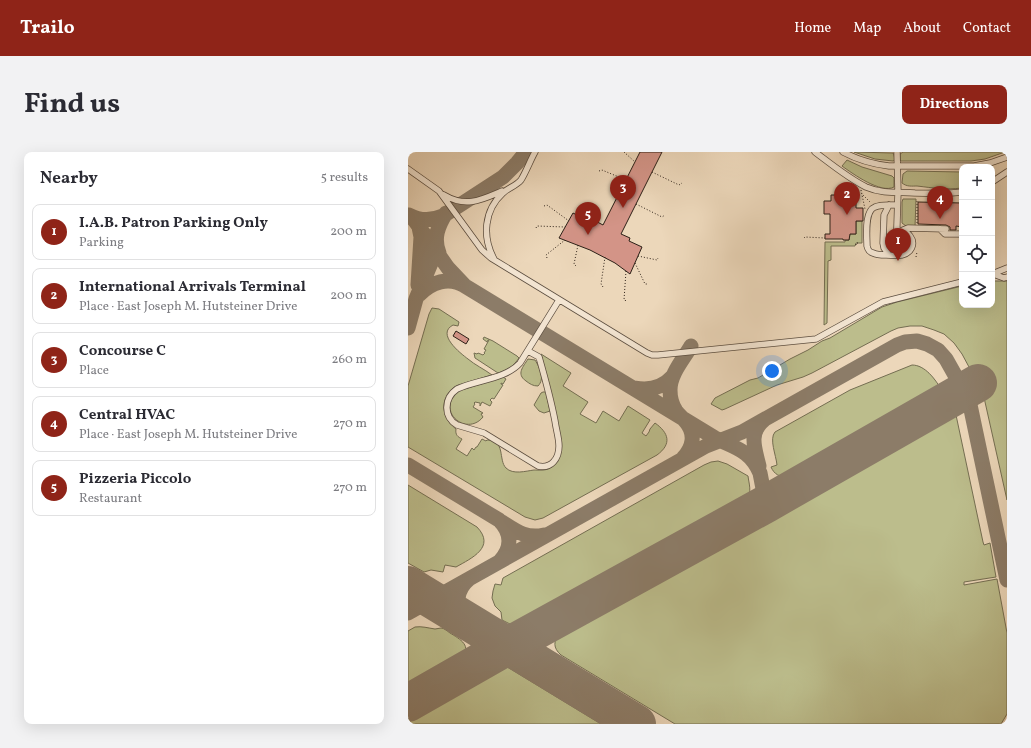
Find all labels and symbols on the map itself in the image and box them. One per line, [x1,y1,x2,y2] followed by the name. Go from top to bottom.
[610,175,636,208] pin: 3
[834,182,860,215] pin: 2
[927,186,953,219] pin: 4
[575,202,601,235] pin: 5
[885,228,911,261] pin: 1
[762,361,782,381] your location

